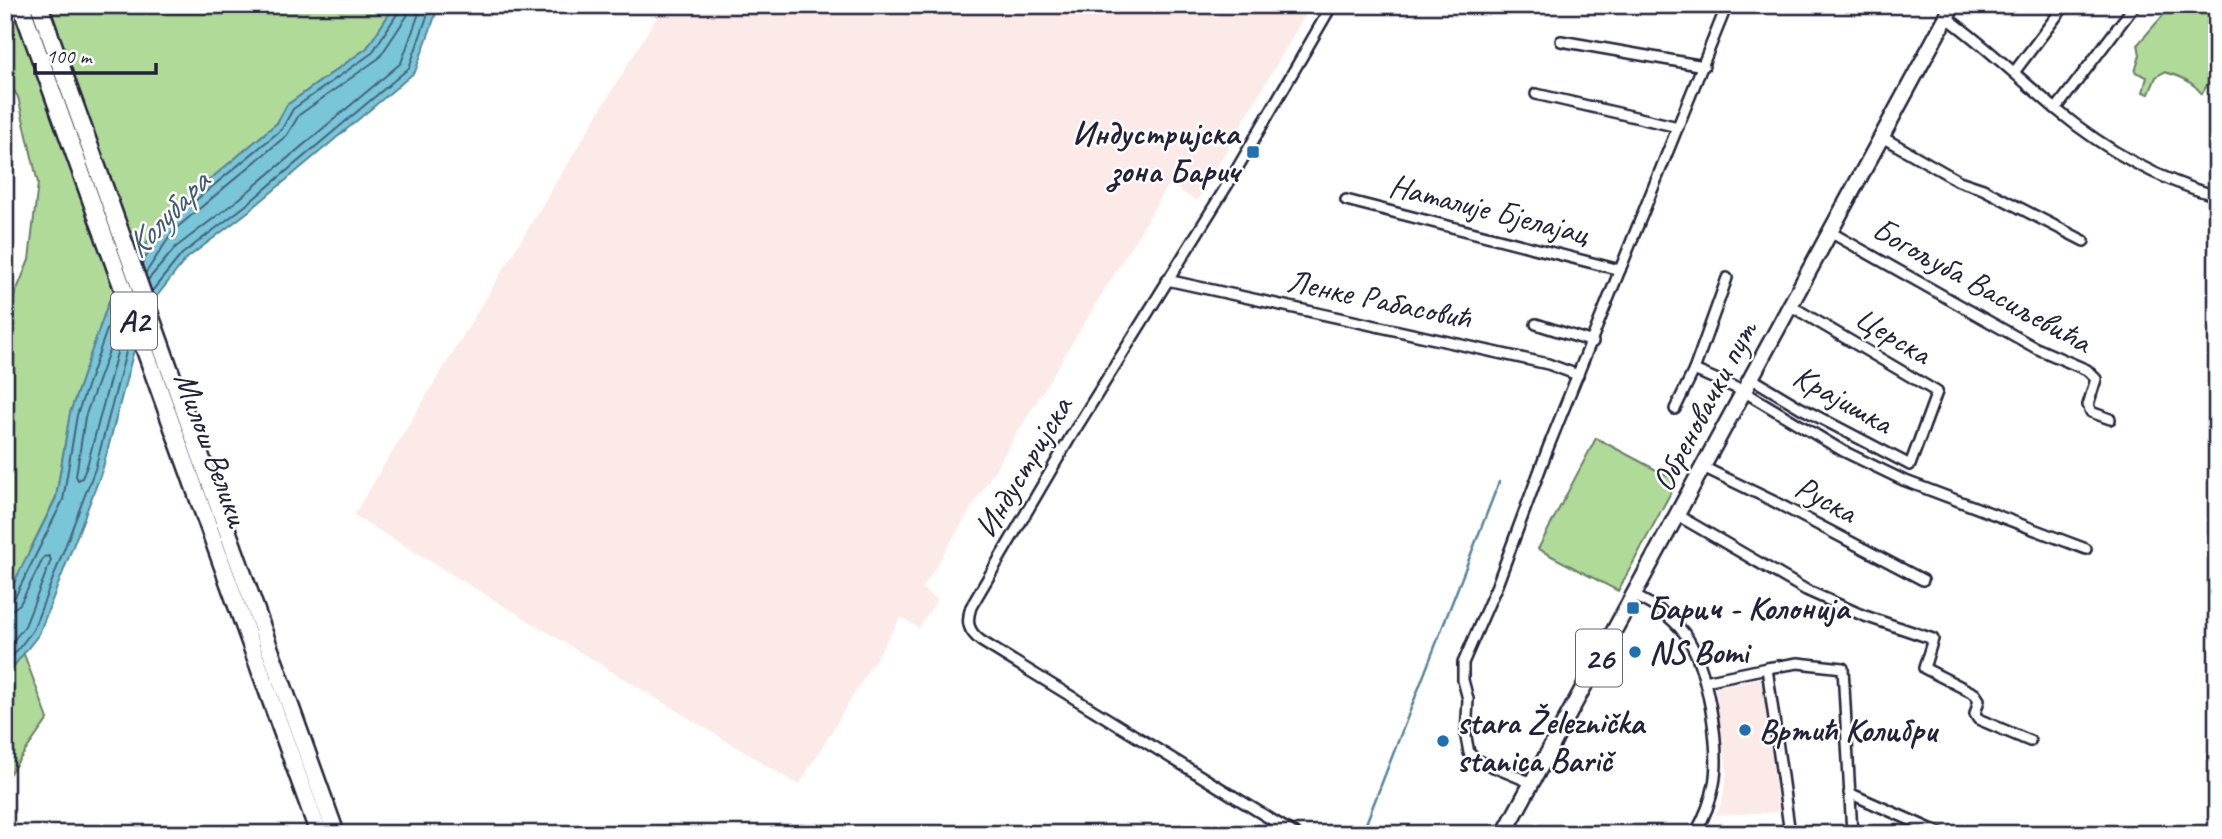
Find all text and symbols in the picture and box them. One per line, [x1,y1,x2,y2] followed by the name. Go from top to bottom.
[35,32,156,76] scale bar
[46,43,93,69] text: 100 m
[1072,112,1243,193] place label: Индустријска зона Барич
[1245,144,1261,160] marker: Индустријска зона Барич
[115,158,222,267] water label: Колубара
[1385,164,1594,254] street label: Наталије Бјелајац
[1865,208,2101,364] street label: Богољуба Васиљевића
[1284,259,1476,339] street label: Ленке Рабасовић
[111,292,157,349] road number: A2
[1847,296,1940,375] street label: Церска
[1642,312,1767,498] street label: Обреновачки пут
[1786,355,1902,444] street label: Крајишка
[165,366,260,534] street label: Милош Велики
[964,387,1083,545] street label: Индустријска
[1788,465,1866,533] street label: Руска
[1647,587,1851,629] place label: Барич - Колонија
[1625,600,1641,616] marker: Барич - Колонија
[1576,630,1622,686] road number: 26
[1649,631,1753,673] place label: NS Bomi
[1627,644,1643,660] marker: NS Bomi
[1457,701,1646,781] place label: stara Železnička stanica Barič
[1759,709,1940,751] place label: Вртић Колибри
[1737,722,1753,738] marker: Вртић Колибри
[1435,733,1451,749] marker: stara Železnička stanica Barič

